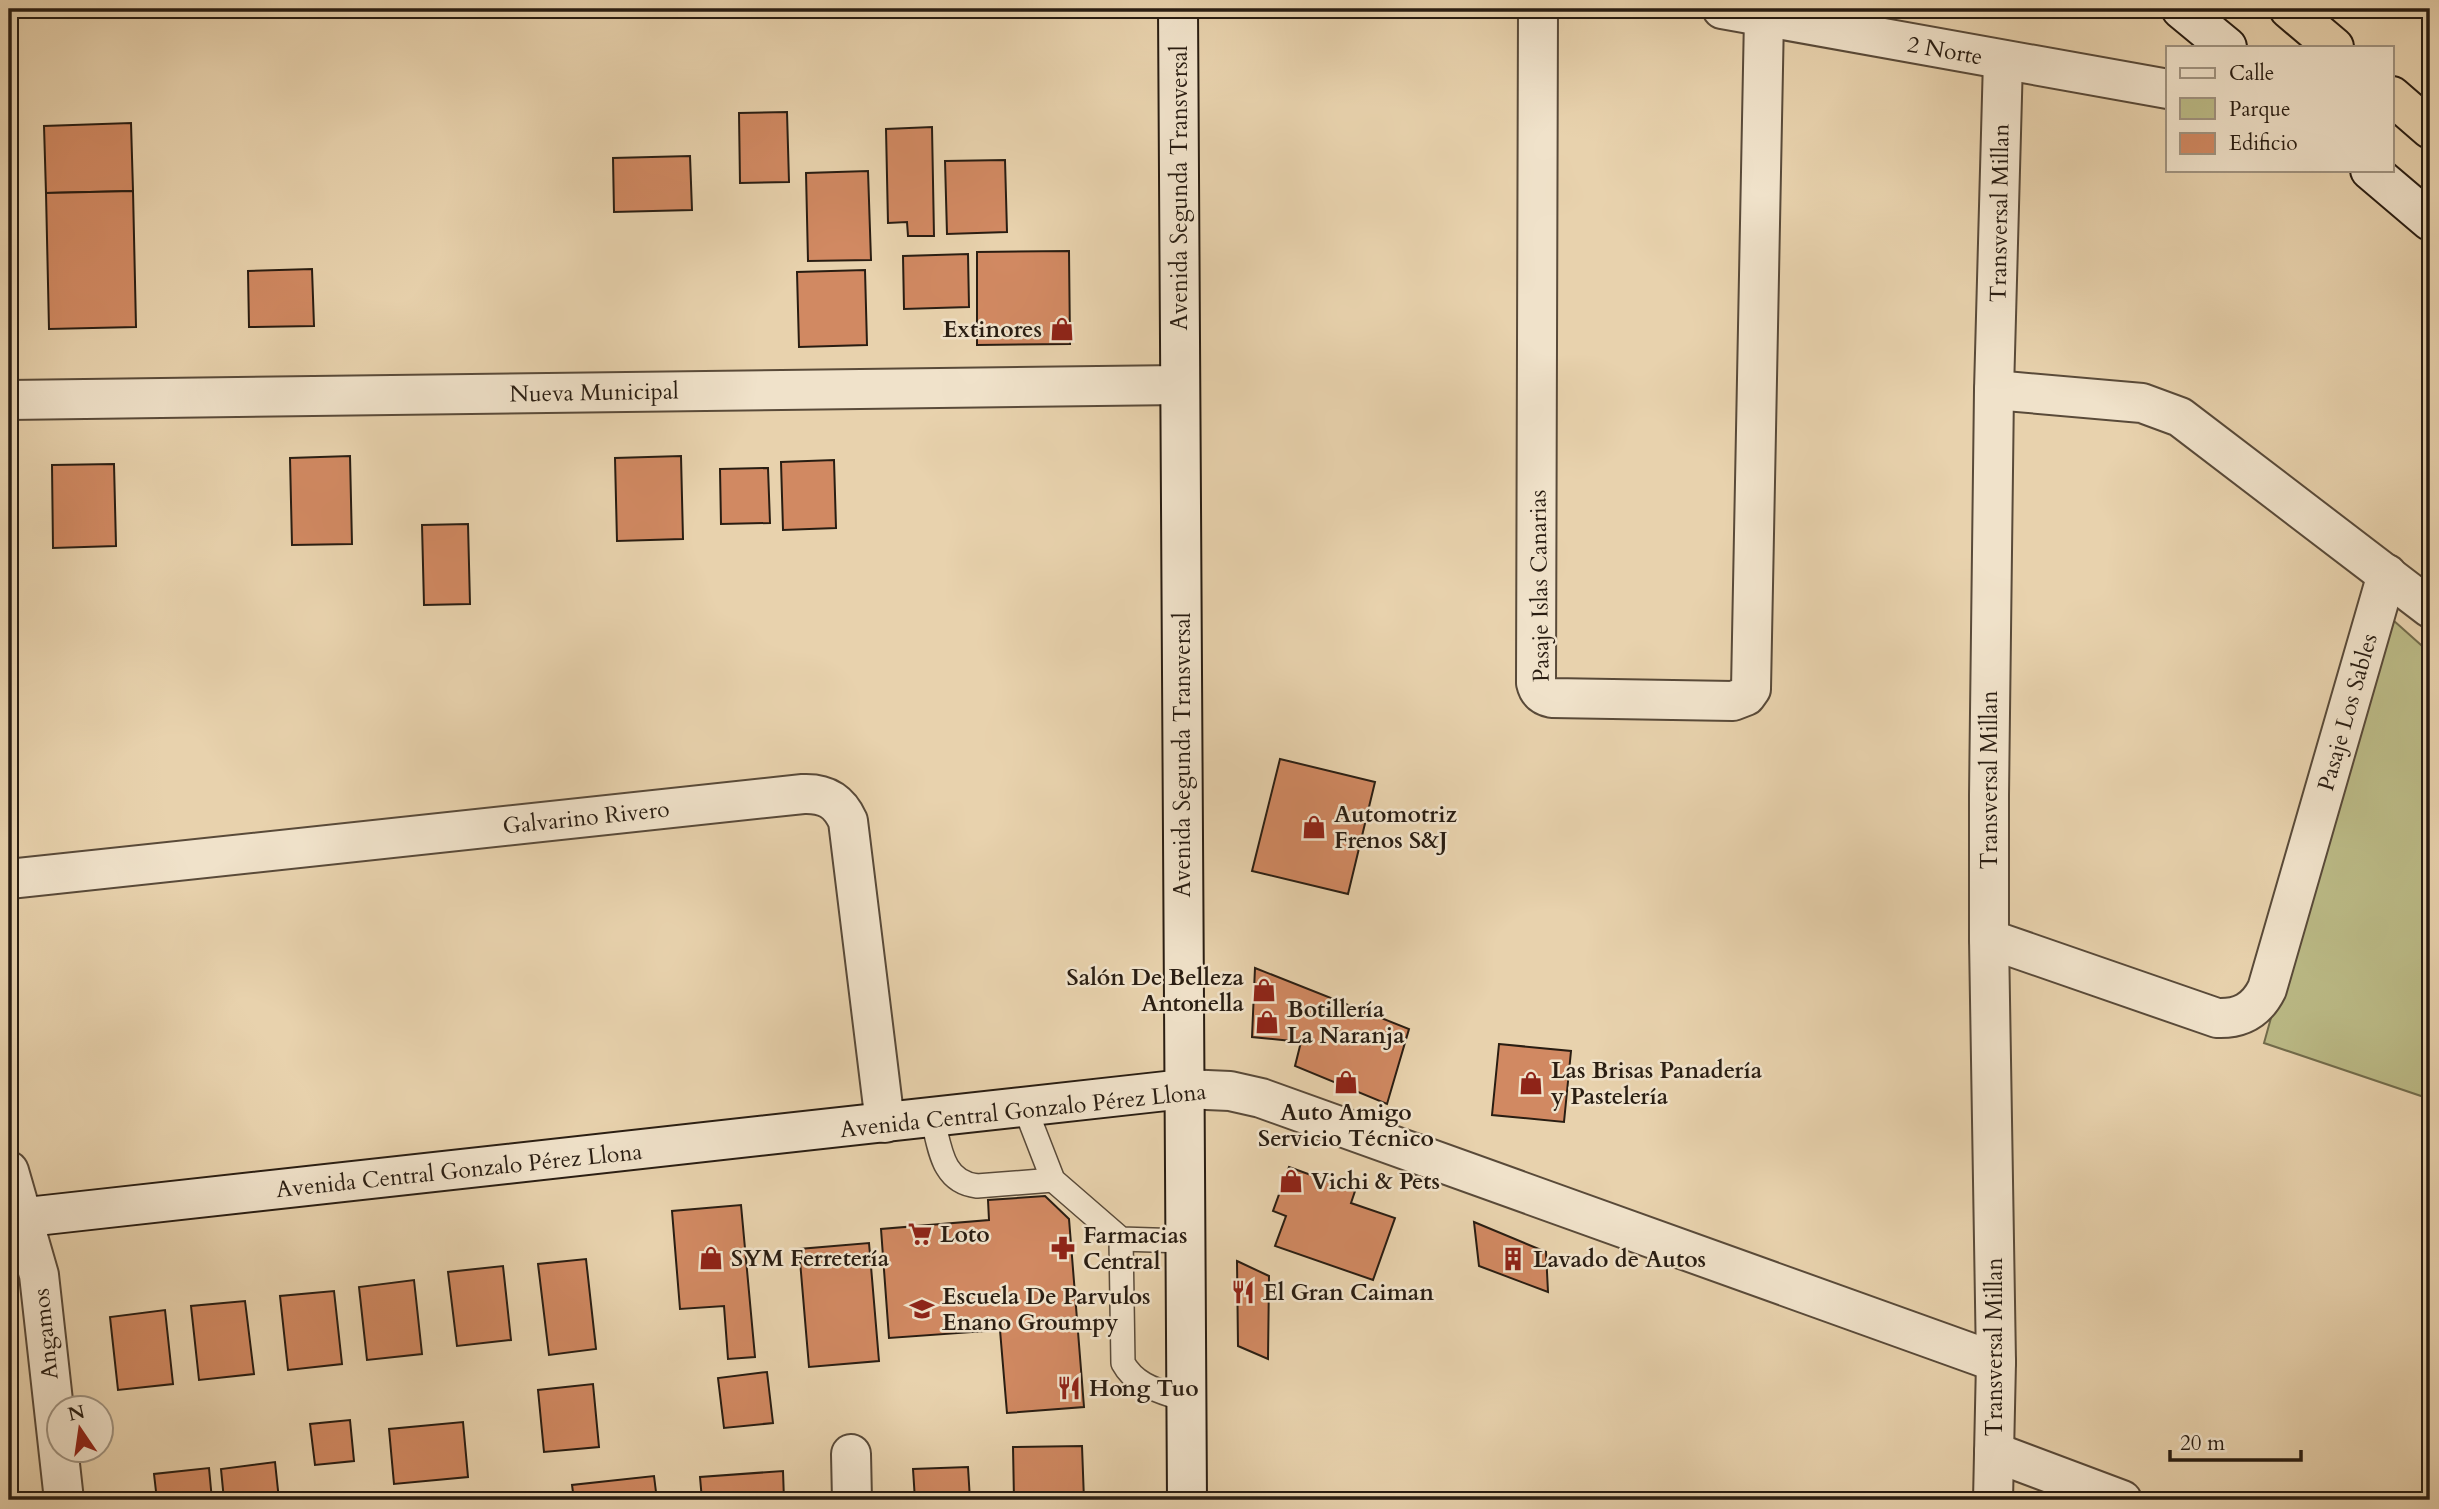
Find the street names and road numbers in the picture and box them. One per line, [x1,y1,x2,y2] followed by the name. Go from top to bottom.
[1905,29,1985,72] street label: 2 Norte
[1164,45,1195,331] street label: Avenida Segunda Transversal
[1982,123,2017,303] street label: Transversal Millan
[509,376,679,409] street label: Nueva Municipal
[1522,489,1557,683] street label: Pasaje Islas Canarias
[1167,612,1198,898] street label: Avenida Segunda Transversal
[2310,630,2385,794] street label: Pasaje Los Sables
[1974,691,2005,869] street label: Transversal Millan
[501,793,671,842] street label: Galvarino Rivero
[838,1076,1208,1145] street label: Avenida Central Gonzalo Pérez Llona
[274,1136,644,1205] street label: Avenida Central Gonzalo Pérez Llona
[1979,1258,2010,1436] street label: Transversal Millan
[25,1287,66,1381] street label: Angamos

